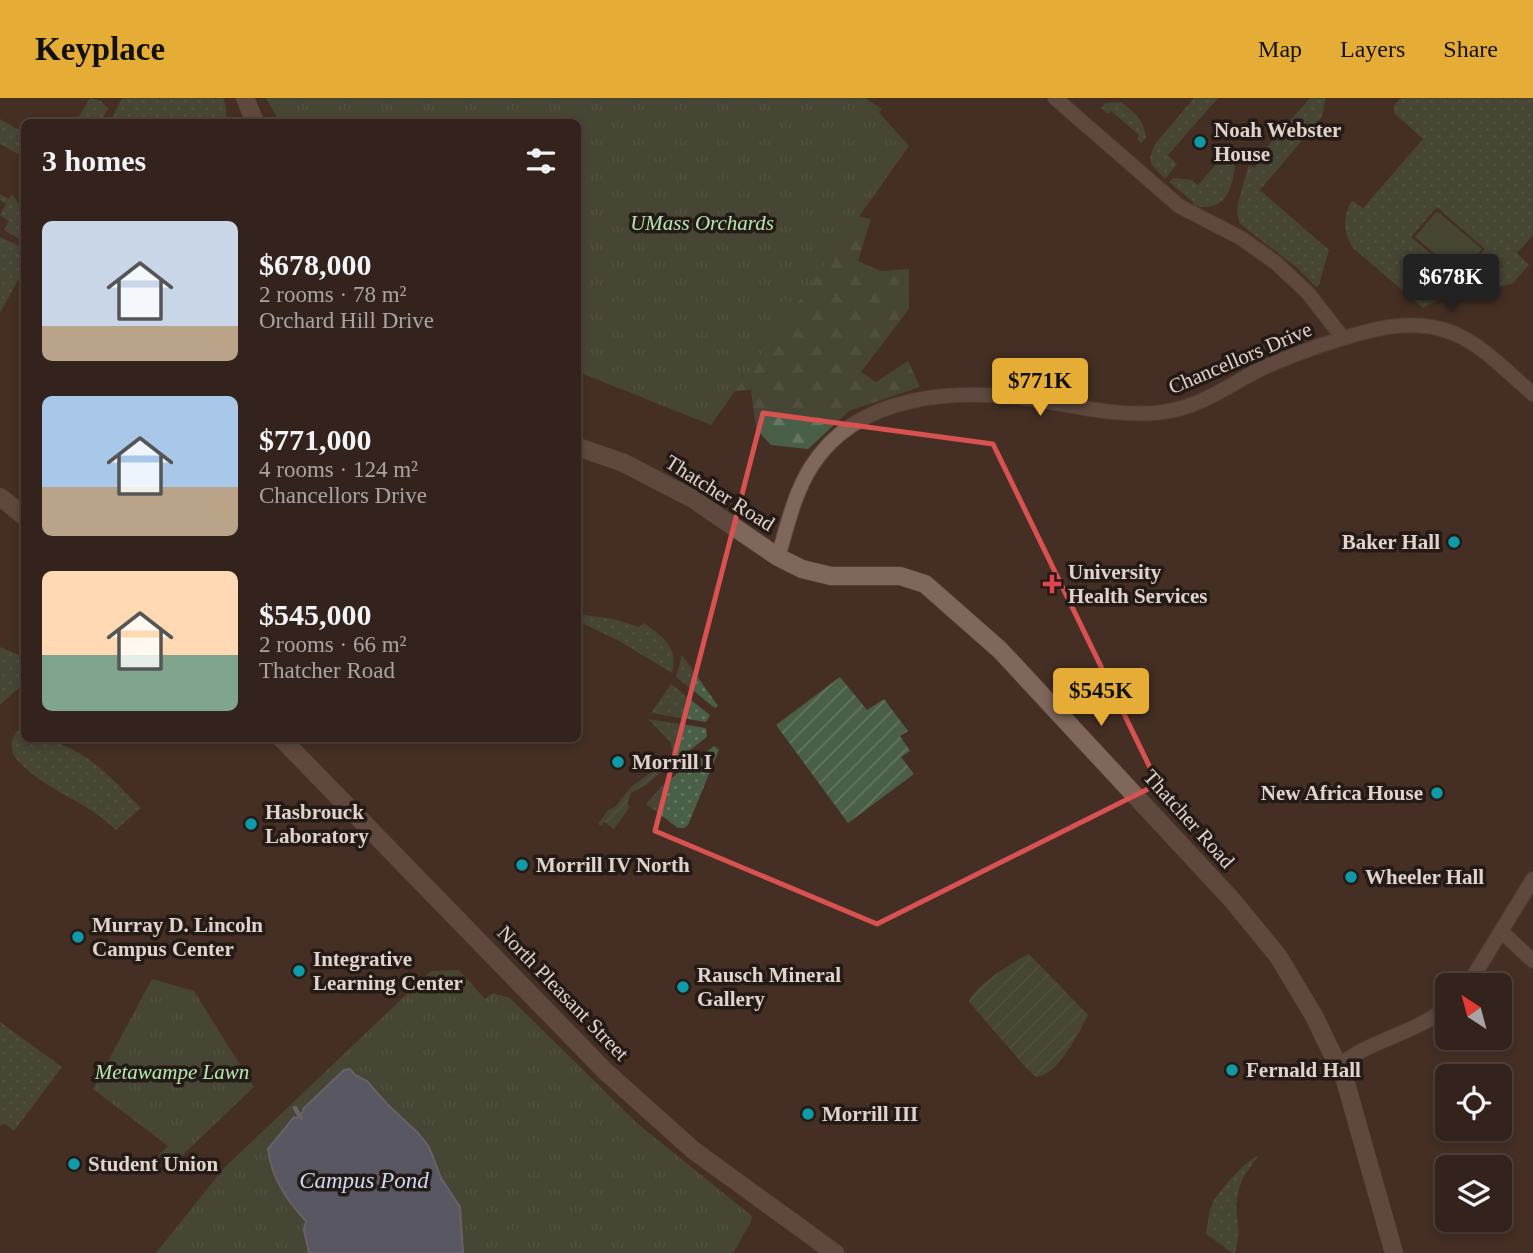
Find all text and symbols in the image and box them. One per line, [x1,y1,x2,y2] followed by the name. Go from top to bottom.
[35,31,165,67] text: Keyplace
[1258,36,1302,62] text: Map
[1340,36,1405,62] text: Layers
[1443,36,1498,62] text: Share
[1214,118,1341,166] place label: Noah Webster House
[1192,134,1208,150] marker: Noah Webster House
[522,142,560,180] icon: filters
[42,144,146,177] text: 3 homes
[630,211,774,235] park label: UMass Orchards
[259,248,372,281] text: $678,000
[98,249,182,333] icon: home
[1402,254,1500,314] pin: $678K
[1419,264,1483,289] text: $678K
[259,282,406,307] text: 2 rooms · 78 m²
[259,308,434,333] text: Orchard Hill Drive
[1165,317,1315,399] street label: Chancellors Drive
[991,358,1089,418] pin: $771K
[1008,368,1072,393] text: $771K
[259,423,372,456] text: $771,000
[98,424,182,508] icon: home
[661,450,779,536] street label: Thatcher Road
[259,457,418,482] text: 4 rooms · 124 m²
[259,483,427,508] text: Chancellors Drive
[1342,530,1440,554] place label: Baker Hall
[1446,534,1462,550] marker: Baker Hall
[1068,560,1207,608] place label: University Health Services
[1042,574,1062,594] marker: University Health Services
[259,598,372,631] text: $545,000
[98,599,182,683] icon: home
[259,632,406,657] text: 2 rooms · 66 m²
[259,658,395,683] text: Thatcher Road
[1052,668,1150,728] pin: $545K
[1069,678,1133,703] text: $545K
[632,750,712,774] place label: Morrill I
[610,754,626,770] marker: Morrill I
[1139,765,1240,874] street label: Thatcher Road
[1261,781,1423,805] place label: New Africa House
[1429,785,1445,801] marker: New Africa House
[265,800,369,848] place label: Hasbrouck Laboratory
[243,816,259,832] marker: Hasbrouck Laboratory
[536,853,690,877] place label: Morrill IV North
[514,857,530,873] marker: Morrill IV North
[1365,865,1484,889] place label: Wheeler Hall
[1343,869,1359,885] marker: Wheeler Hall
[92,913,263,961] place label: Murray D. Lincoln Campus Center
[492,920,634,1066] street label: North Pleasant Street
[70,929,86,945] marker: Murray D. Lincoln Campus Center
[313,947,463,995] place label: Integrative Learning Center
[291,963,307,979] marker: Integrative Learning Center
[697,963,841,1011] place label: Rausch Mineral Gallery
[1435,973,1512,1050] north arrow
[1435,973,1512,1232] map controls
[675,979,691,995] marker: Rausch Mineral Gallery
[1246,1058,1361,1082] place label: Fernald Hall
[94,1060,249,1084] park label: Metawampe Lawn
[1224,1062,1240,1078] marker: Fernald Hall
[1435,1064,1512,1141] button: locate
[822,1102,918,1126] place label: Morrill III
[800,1106,816,1122] marker: Morrill III
[88,1152,218,1176] place label: Student Union
[1435,1155,1512,1232] button: layers
[66,1156,82,1172] marker: Student Union
[299,1168,429,1193] water label: Campus Pond

